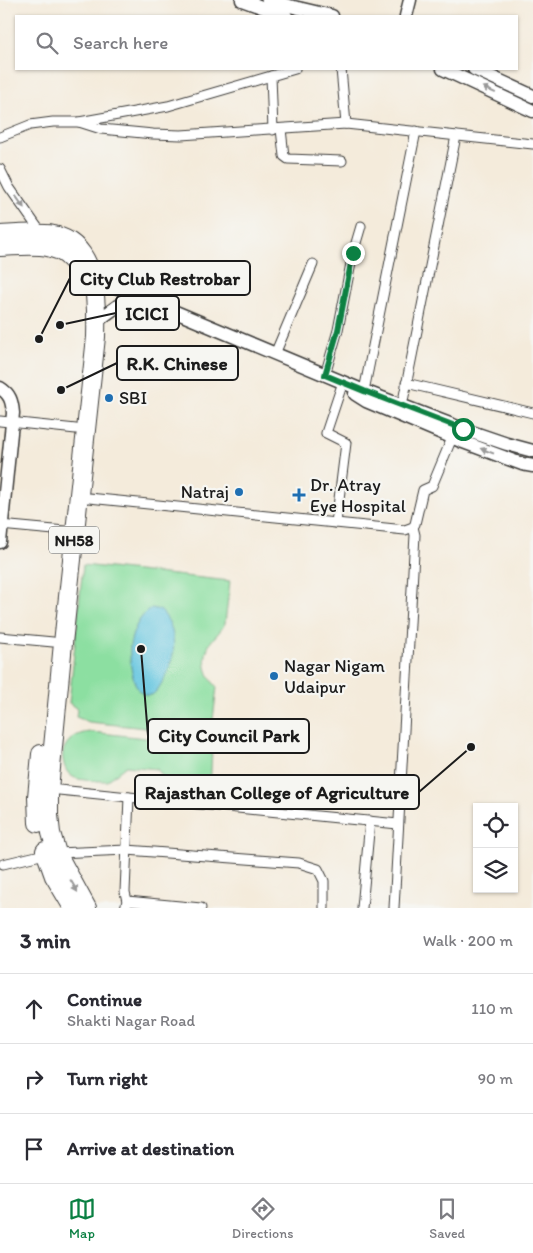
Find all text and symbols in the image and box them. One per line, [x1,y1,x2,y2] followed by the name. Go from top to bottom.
[15,15,518,70] search box
[33,29,61,57] icon: search
[73,31,168,54] text: Search here
[482,86,496,94] one-way arrow
[15,195,25,209] one-way arrow
[342,242,365,265] route end
[70,261,250,295] callout: City Club Restrobar
[80,267,240,290] text: City Club Restrobar
[116,296,179,330] callout: ICICI
[125,302,169,325] text: ICICI
[117,346,238,380] callout: R.K. Chinese
[126,352,228,375] text: R.K. Chinese
[119,387,147,409] place label: SBI
[103,392,115,404] marker: SBI
[452,418,475,441] route start
[479,447,494,455] one-way arrow
[310,474,406,517] place label: Dr. Atray Eye Hospital
[181,481,229,503] place label: Natraj
[233,486,245,498] marker: Natraj
[292,488,306,502] marker: Dr. Atray Eye Hospital
[49,526,99,554] road number: NH58
[284,655,385,698] place label: Nagar Nigam Udaipur
[268,670,280,682] marker: Nagar Nigam Udaipur
[148,719,309,753] callout: City Council Park
[158,724,300,747] text: City Council Park
[135,775,419,809] callout: Rajasthan College of Agriculture
[145,781,409,804] text: Rajasthan College of Agriculture
[473,803,518,893] map controls
[473,803,518,848] button: locate
[473,848,518,893] button: layers
[70,879,79,893] one-way arrow
[20,928,70,953] text: 3 min
[423,931,513,950] text: Walk · 200 m
[67,988,142,1011] text: Continue
[20,995,48,1023] icon: ahead
[471,999,513,1018] text: 110 m
[67,1011,195,1030] text: Shakti Nagar Road
[20,1065,48,1093] icon: right
[67,1067,148,1090] text: Turn right
[478,1069,513,1088] text: 90 m
[20,1135,48,1163] icon: arrive
[67,1137,234,1160] text: Arrive at destination
[68,1195,96,1242] tab: Map
[232,1195,293,1242] tab: Directions
[429,1195,465,1242] tab: Saved

